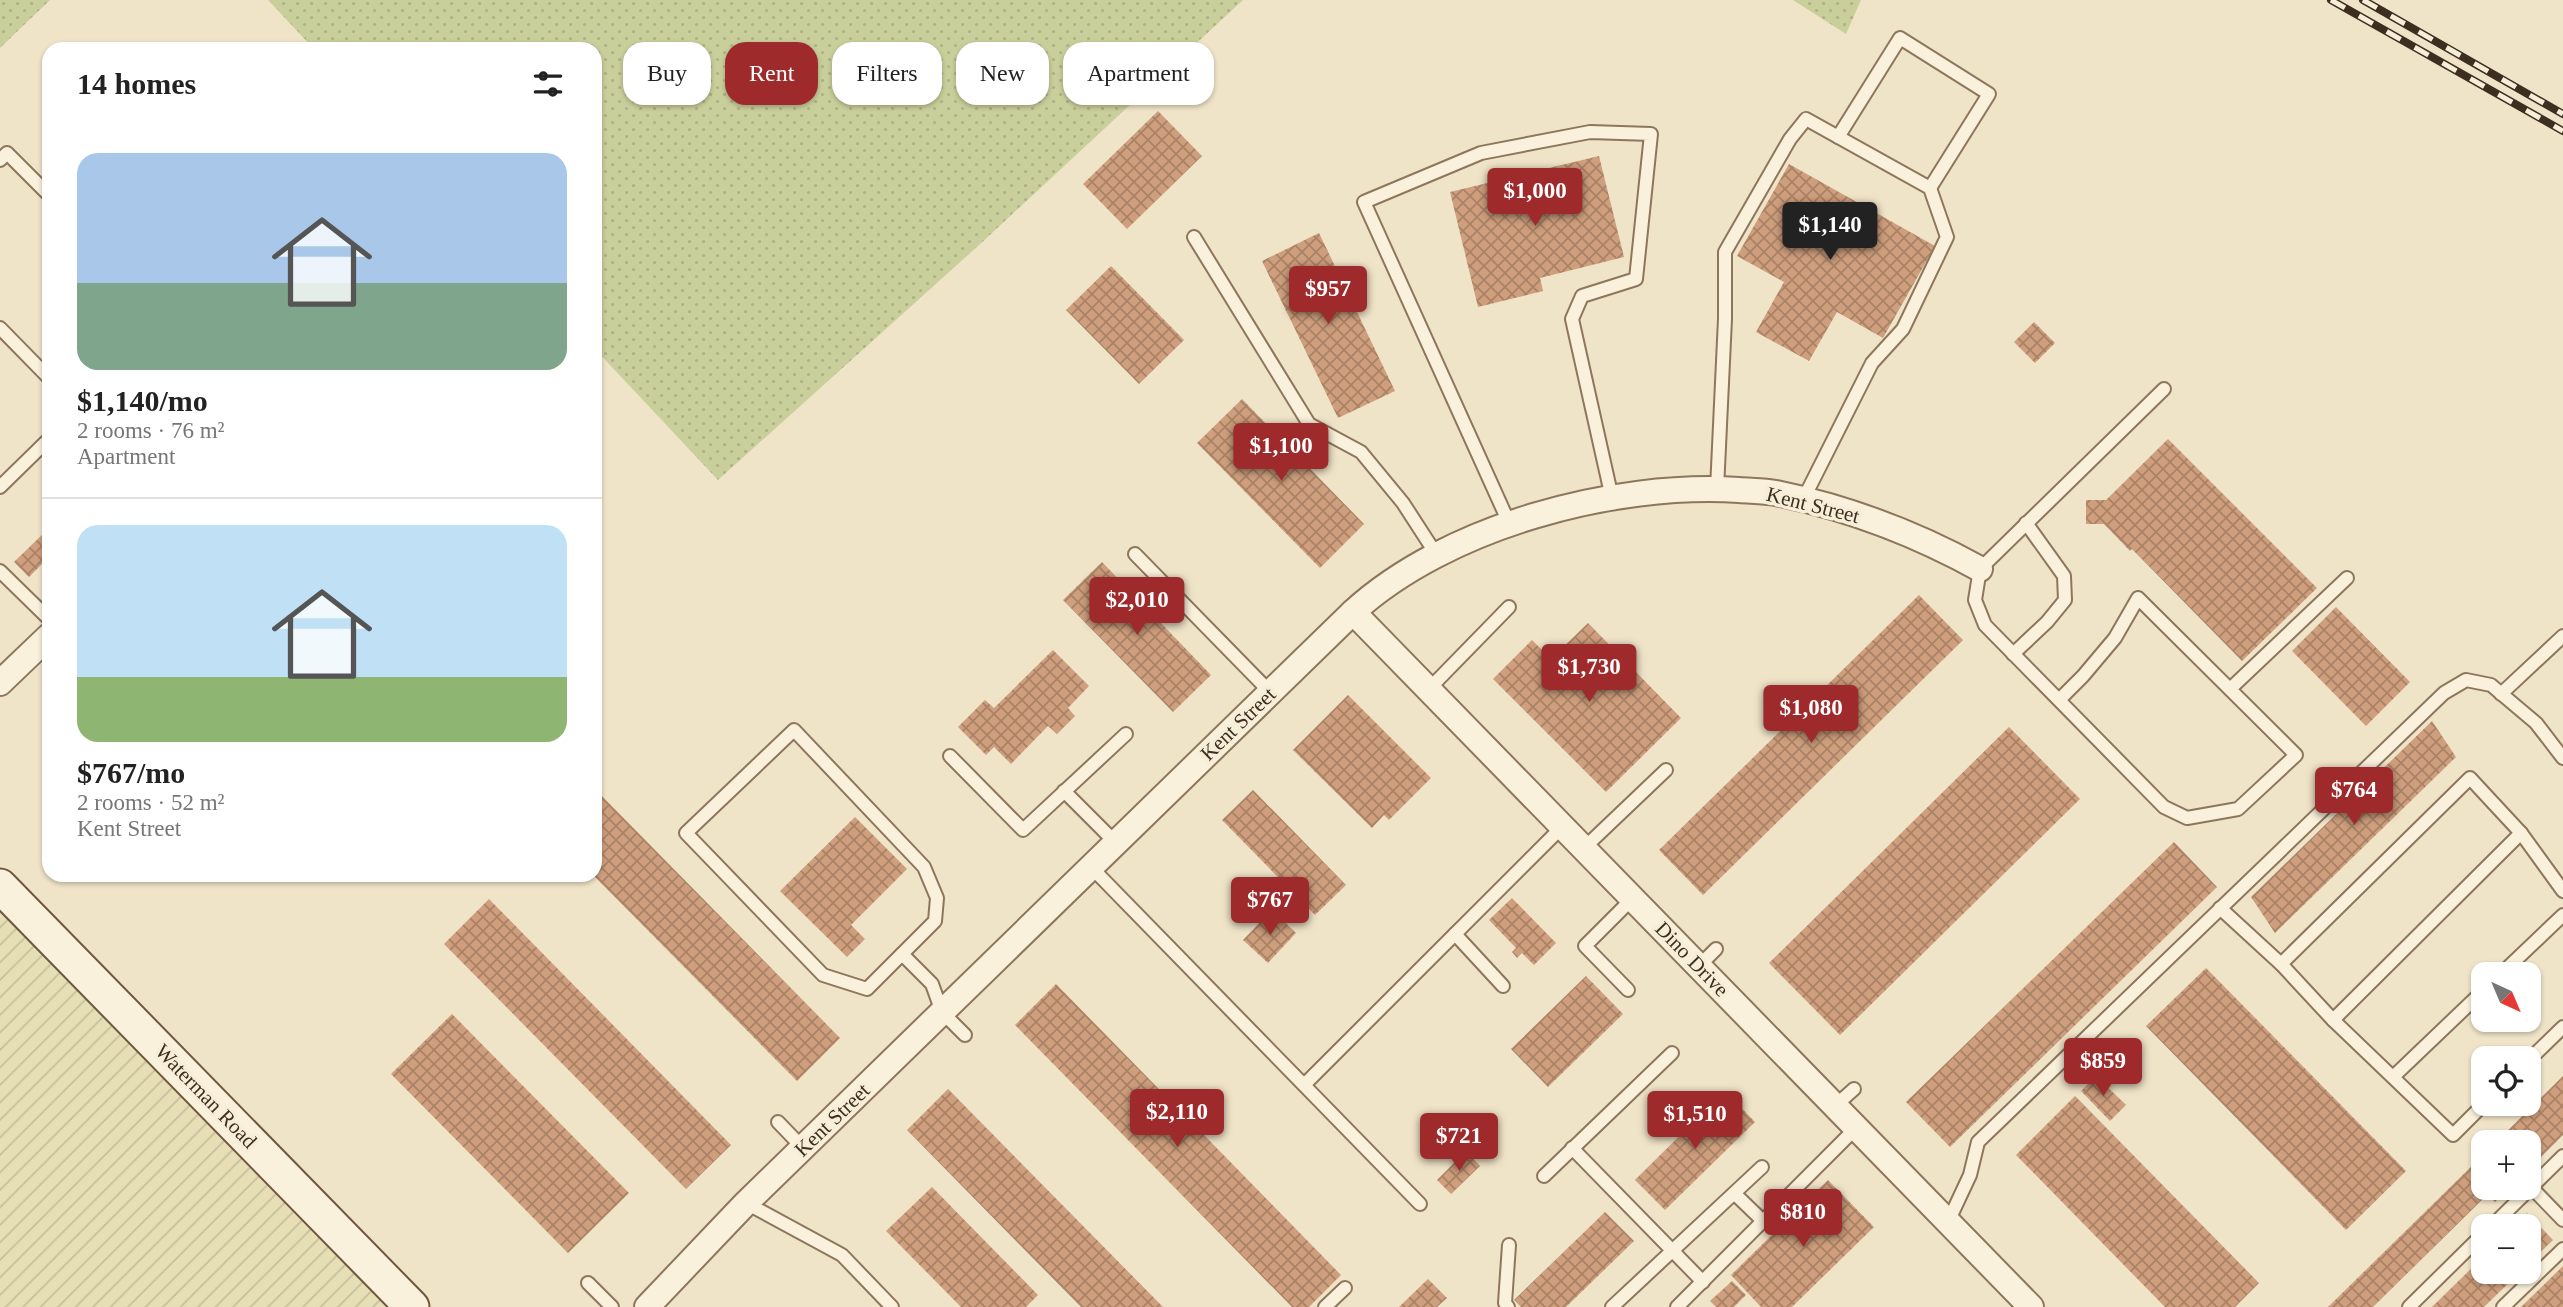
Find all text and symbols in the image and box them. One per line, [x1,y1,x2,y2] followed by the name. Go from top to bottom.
[623,42,711,105] chip: Buy
[725,42,818,105] chip: Rent
[832,42,942,105] chip: Filters
[956,42,1049,105] chip: New
[1063,42,1214,105] chip: Apartment
[529,65,567,103] icon: filters
[77,67,196,100] text: 14 homes
[1478,168,1592,228] pin: $1,000
[1503,178,1567,203] text: $1,000
[259,199,385,325] icon: home
[1773,202,1887,262] pin: $1,140
[1798,212,1862,237] text: $1,140
[1287,266,1369,326] pin: $957
[1305,276,1351,301] text: $957
[77,384,208,417] text: $1,140/mo
[77,418,224,443] text: 2 rooms · 76 m²
[1224,424,1338,483] pin: $1,100
[1249,433,1313,458] text: $1,100
[77,444,175,469] text: Apartment
[1764,482,1862,528] street label: Kent Street
[259,571,385,697] icon: home
[1080,578,1194,637] pin: $2,010
[1105,587,1169,612] text: $2,010
[1532,644,1646,704] pin: $1,730
[1557,654,1621,679] text: $1,730
[1195,682,1281,766] street label: Kent Street
[1754,686,1868,745] pin: $1,080
[1779,695,1843,720] text: $1,080
[77,756,185,789] text: $767/mo
[2313,768,2395,827] pin: $764
[2331,777,2377,802] text: $764
[77,790,224,815] text: 2 rooms · 52 m²
[77,816,181,841] text: Kent Street
[1229,878,1311,937] pin: $767
[1247,887,1293,912] text: $767
[1650,916,1734,1002] street label: Dino Drive
[2471,962,2541,1032] north arrow
[2471,962,2541,1284] map controls
[2062,1038,2144,1098] pin: $859
[150,1039,262,1153] street label: Waterman Road
[2471,1046,2541,1116] button: locate
[2080,1048,2126,1073] text: $859
[789,1078,875,1162] street label: Kent Street
[1120,1090,1234,1149] pin: $2,110
[1638,1092,1752,1151] pin: $1,510
[1146,1099,1208,1124] text: $2,110
[1663,1101,1727,1126] text: $1,510
[1418,1114,1500,1173] pin: $721
[1436,1123,1482,1148] text: $721
[2471,1130,2541,1200] button: +
[1762,1190,1844,1249] pin: $810
[1780,1199,1826,1224] text: $810
[2471,1214,2541,1284] button: −

